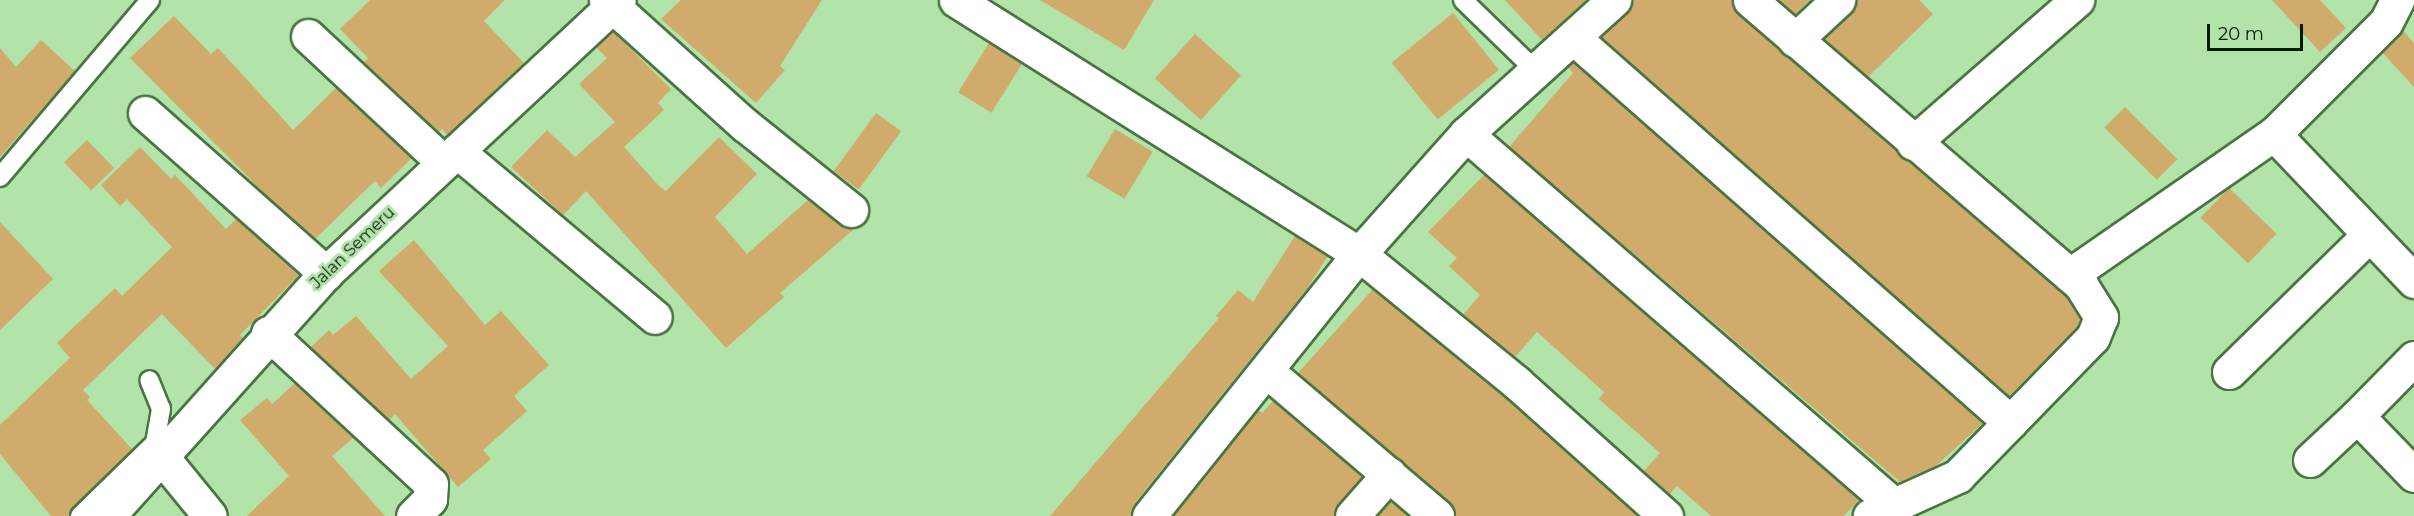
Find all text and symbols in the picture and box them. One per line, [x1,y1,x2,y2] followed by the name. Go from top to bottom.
[2210,12,2306,50] scale bar
[2218,23,2264,45] text: 20 m
[307,203,399,293] street label: Jalan Semeru

